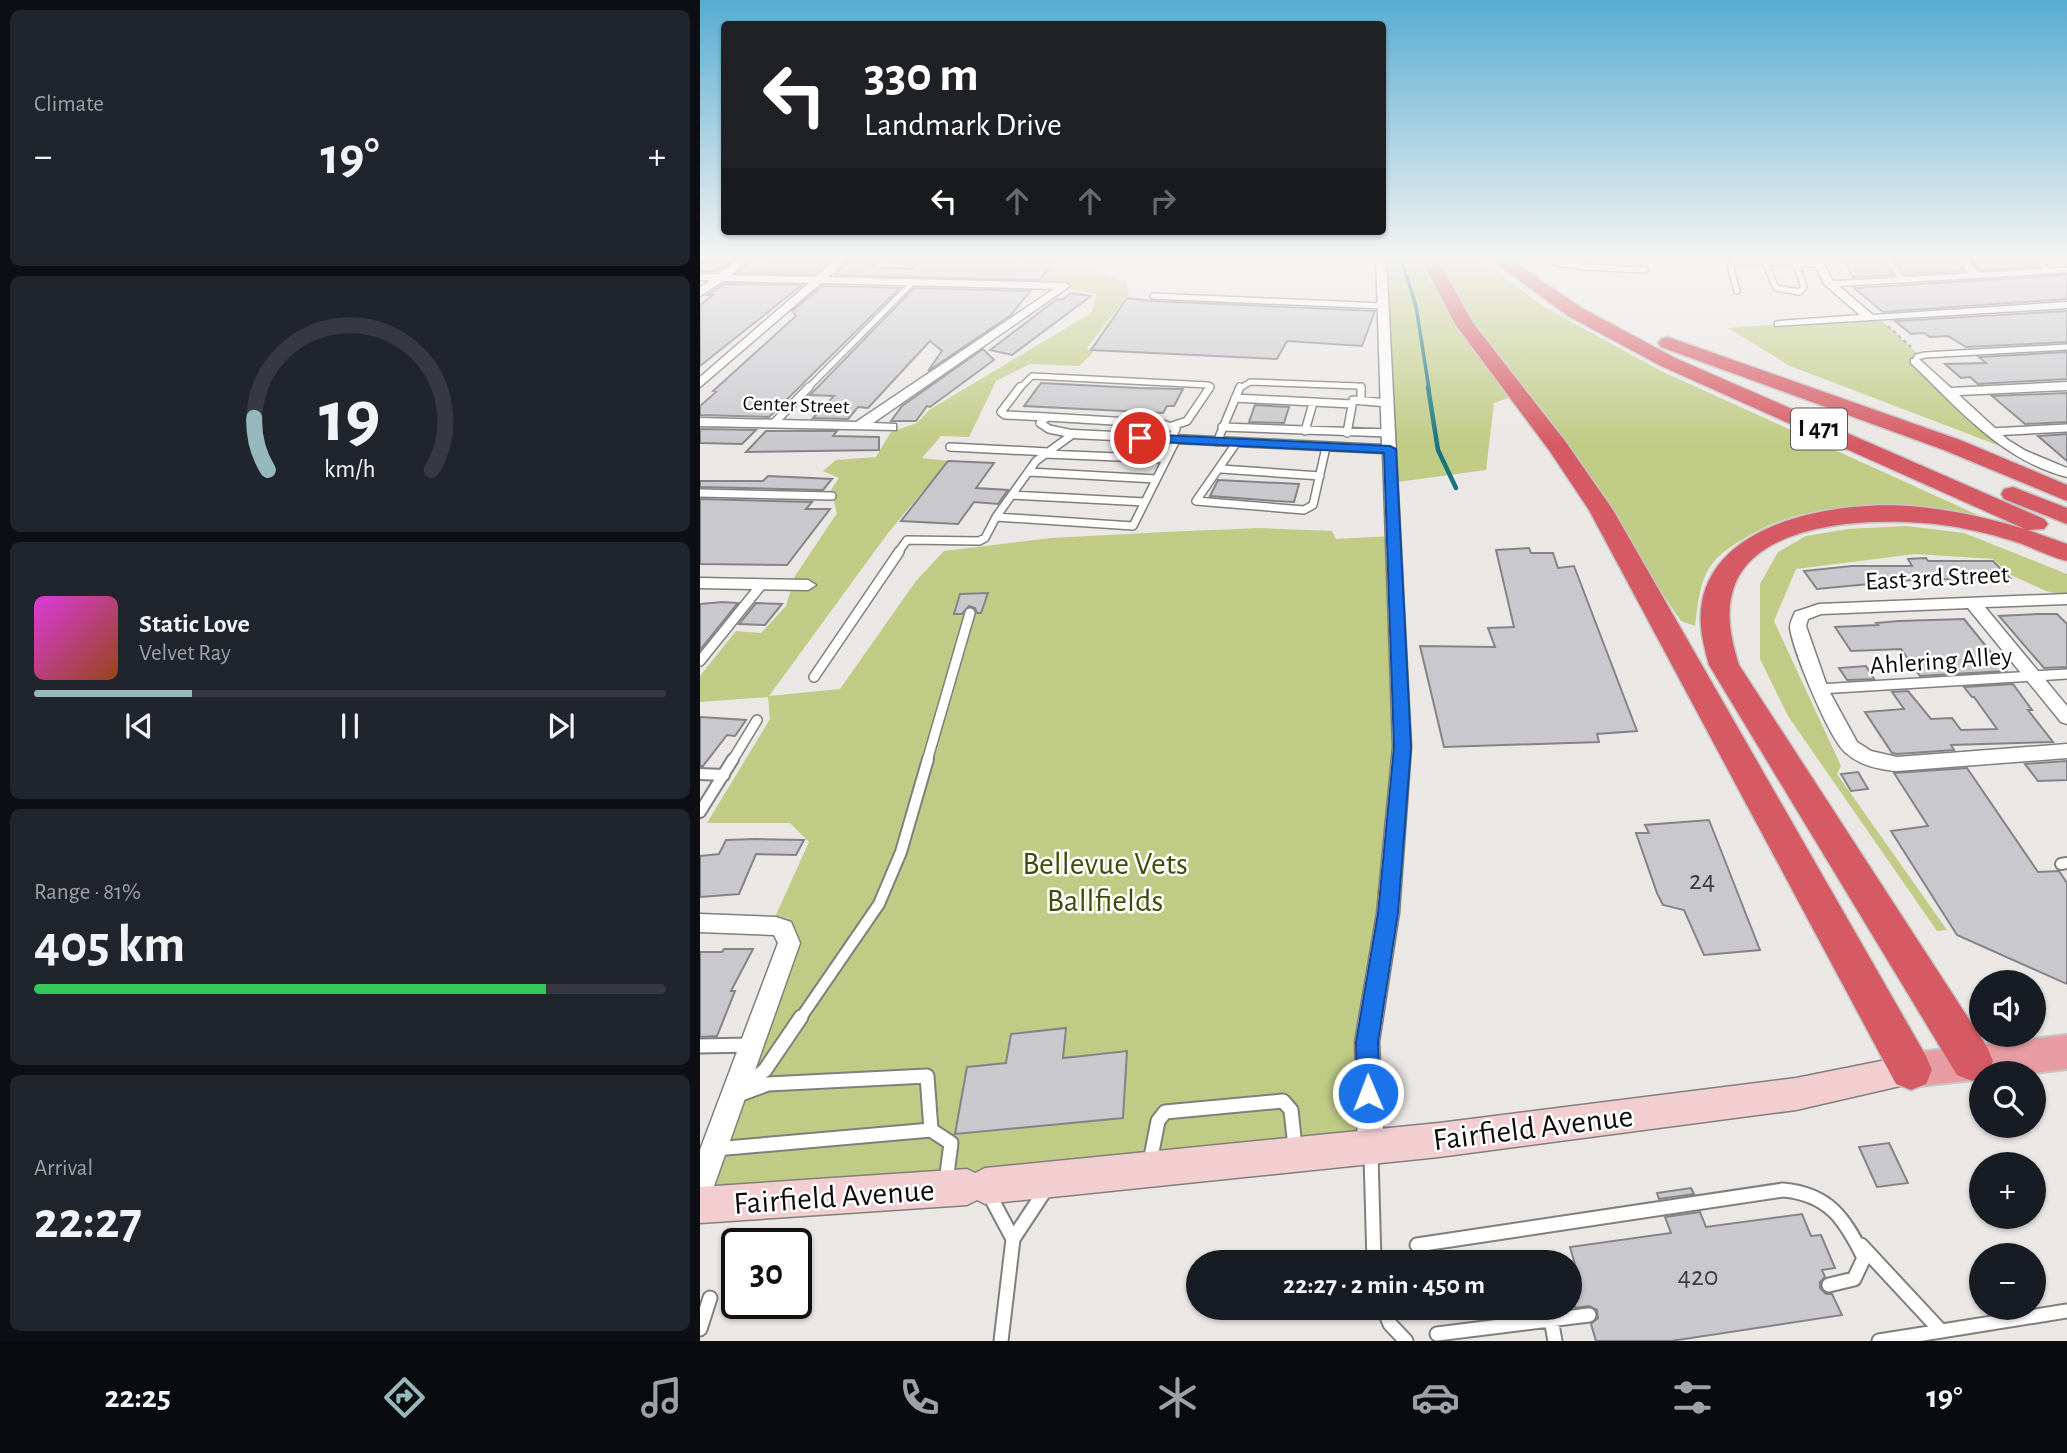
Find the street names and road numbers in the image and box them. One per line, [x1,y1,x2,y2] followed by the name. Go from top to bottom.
[742,393,850,417] street label: Center Street
[1791,408,1847,449] road number: I 471
[1864,561,2010,595] street label: East 3rd Street
[1869,643,2013,679] street label: Ahlering Alley
[1431,1100,1635,1156] street label: Fairfield Avenue
[732,1174,936,1220] street label: Fairfield Avenue

